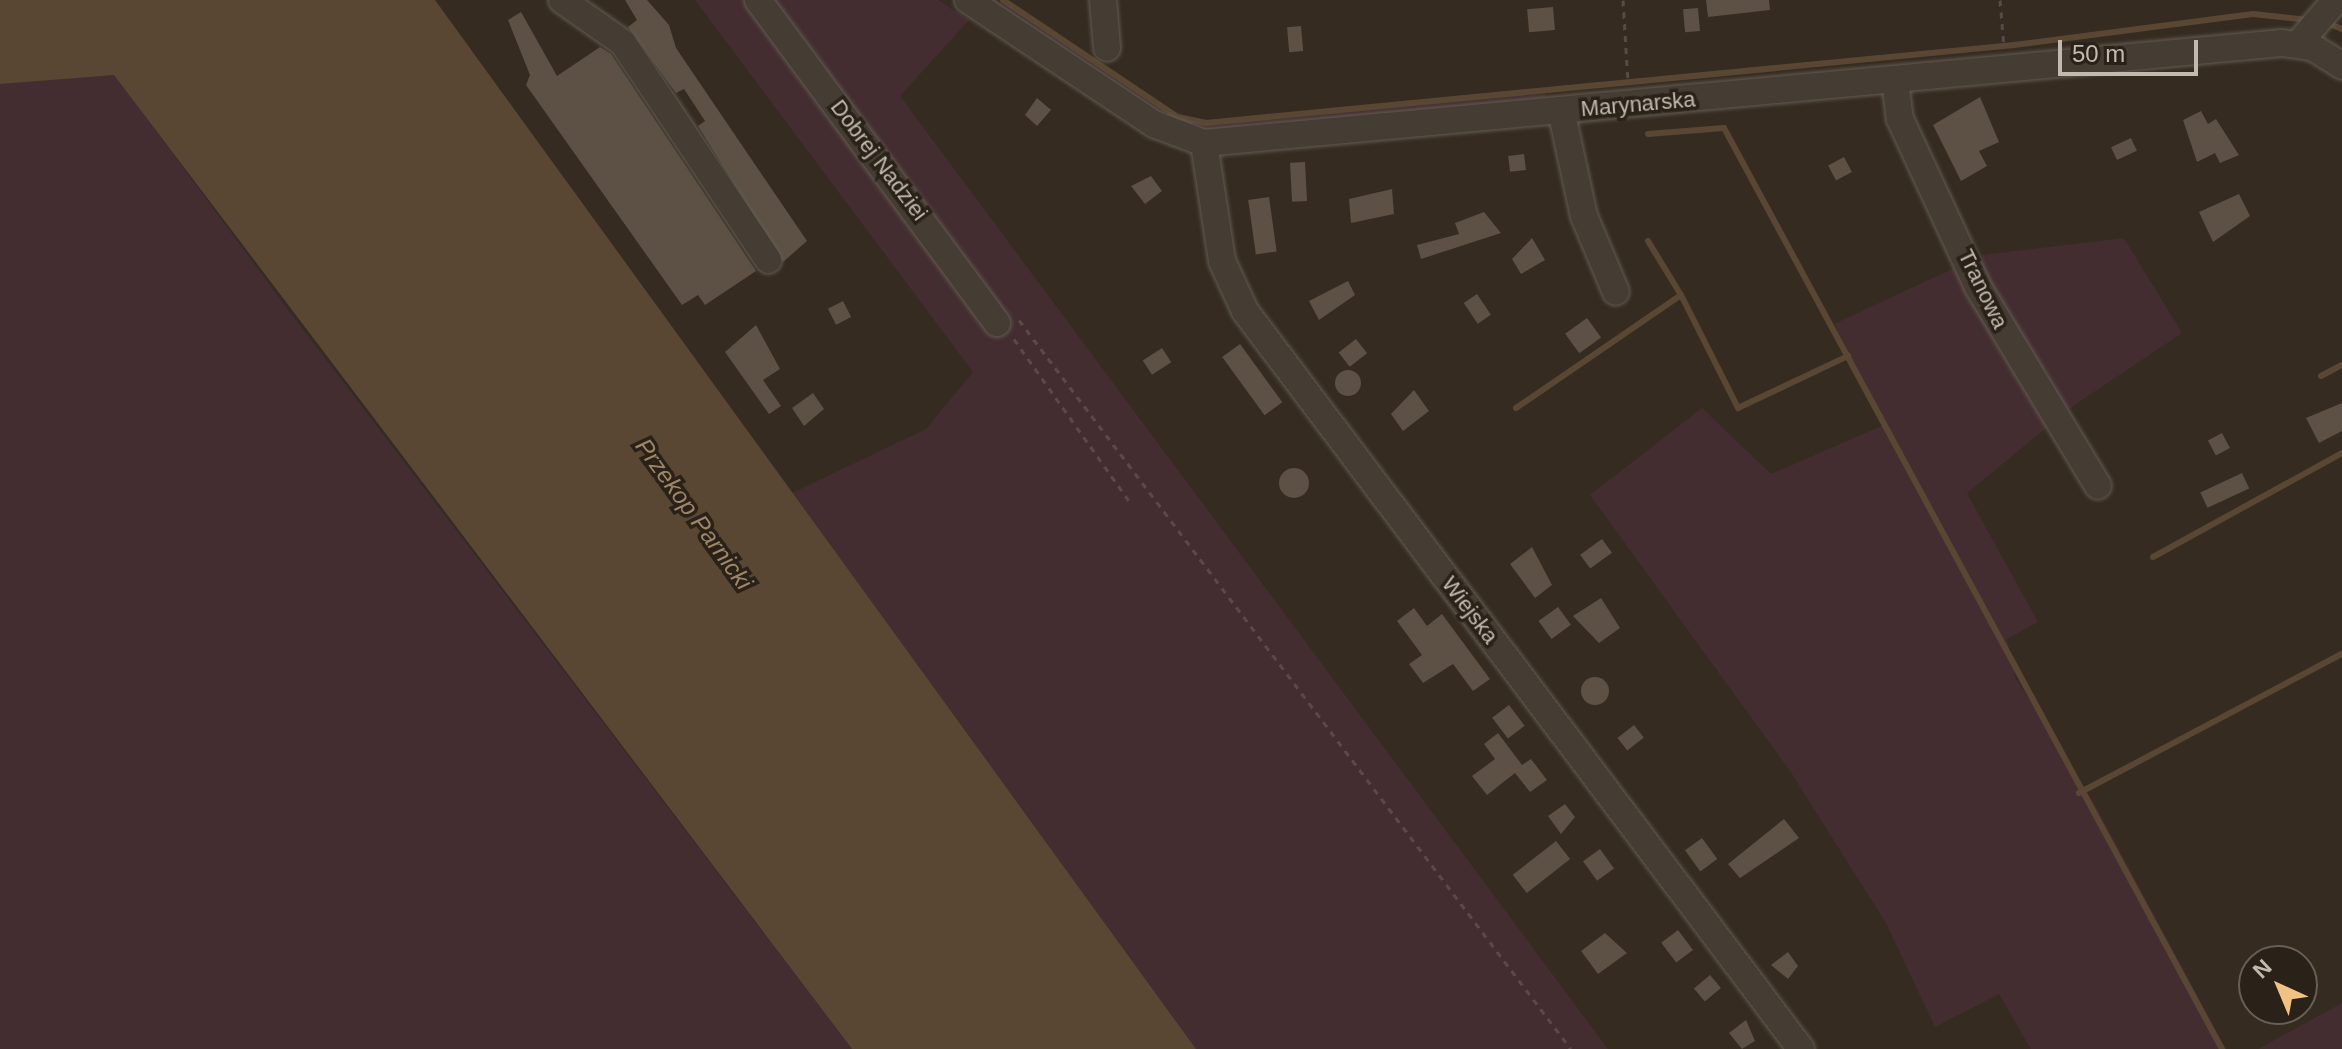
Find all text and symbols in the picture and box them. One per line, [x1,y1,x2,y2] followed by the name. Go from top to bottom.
[2062,24,2202,74] scale bar
[2072,40,2125,67] text: 50 m
[1580,86,1696,122] street label: Marynarska
[825,94,933,226] street label: Dobrej Nadziei
[1953,245,2013,333] street label: Tranowa
[629,433,759,595] water label: Przekop Parnicki
[1436,571,1504,649] street label: Wiejska
[2238,945,2318,1025] north arrow
[2248,954,2277,983] text: N

